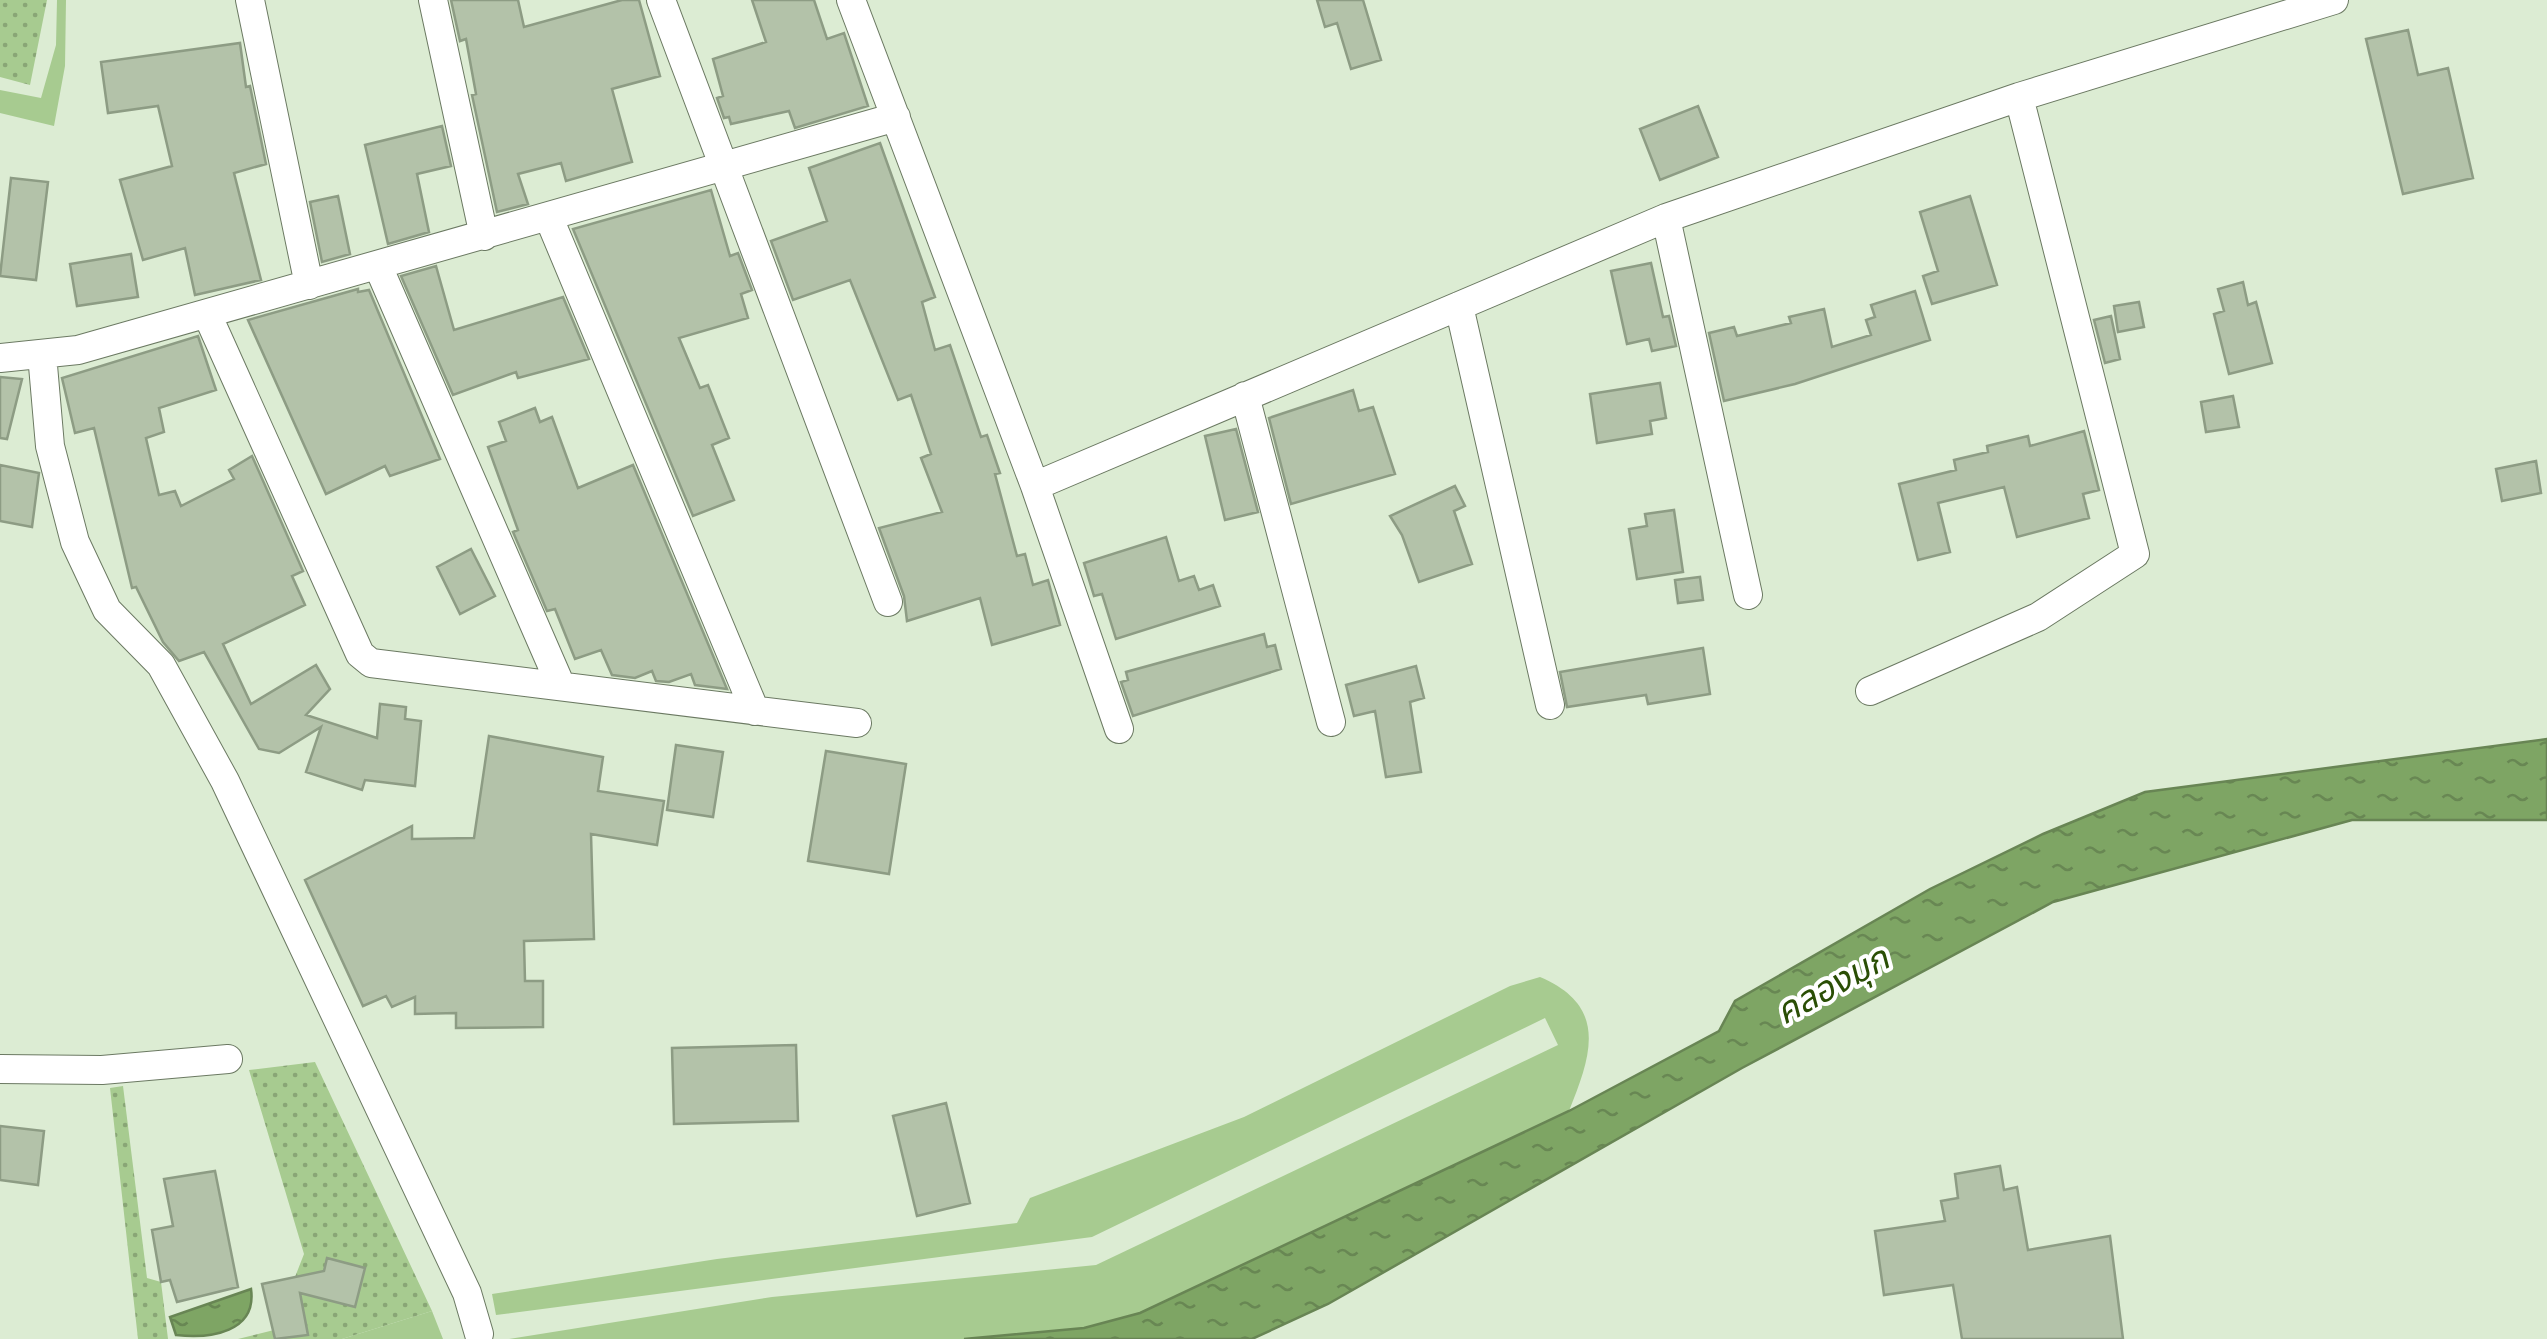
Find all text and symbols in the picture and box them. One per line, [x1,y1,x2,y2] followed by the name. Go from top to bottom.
[1768,935,1897,1034] water label: คลองมุก

